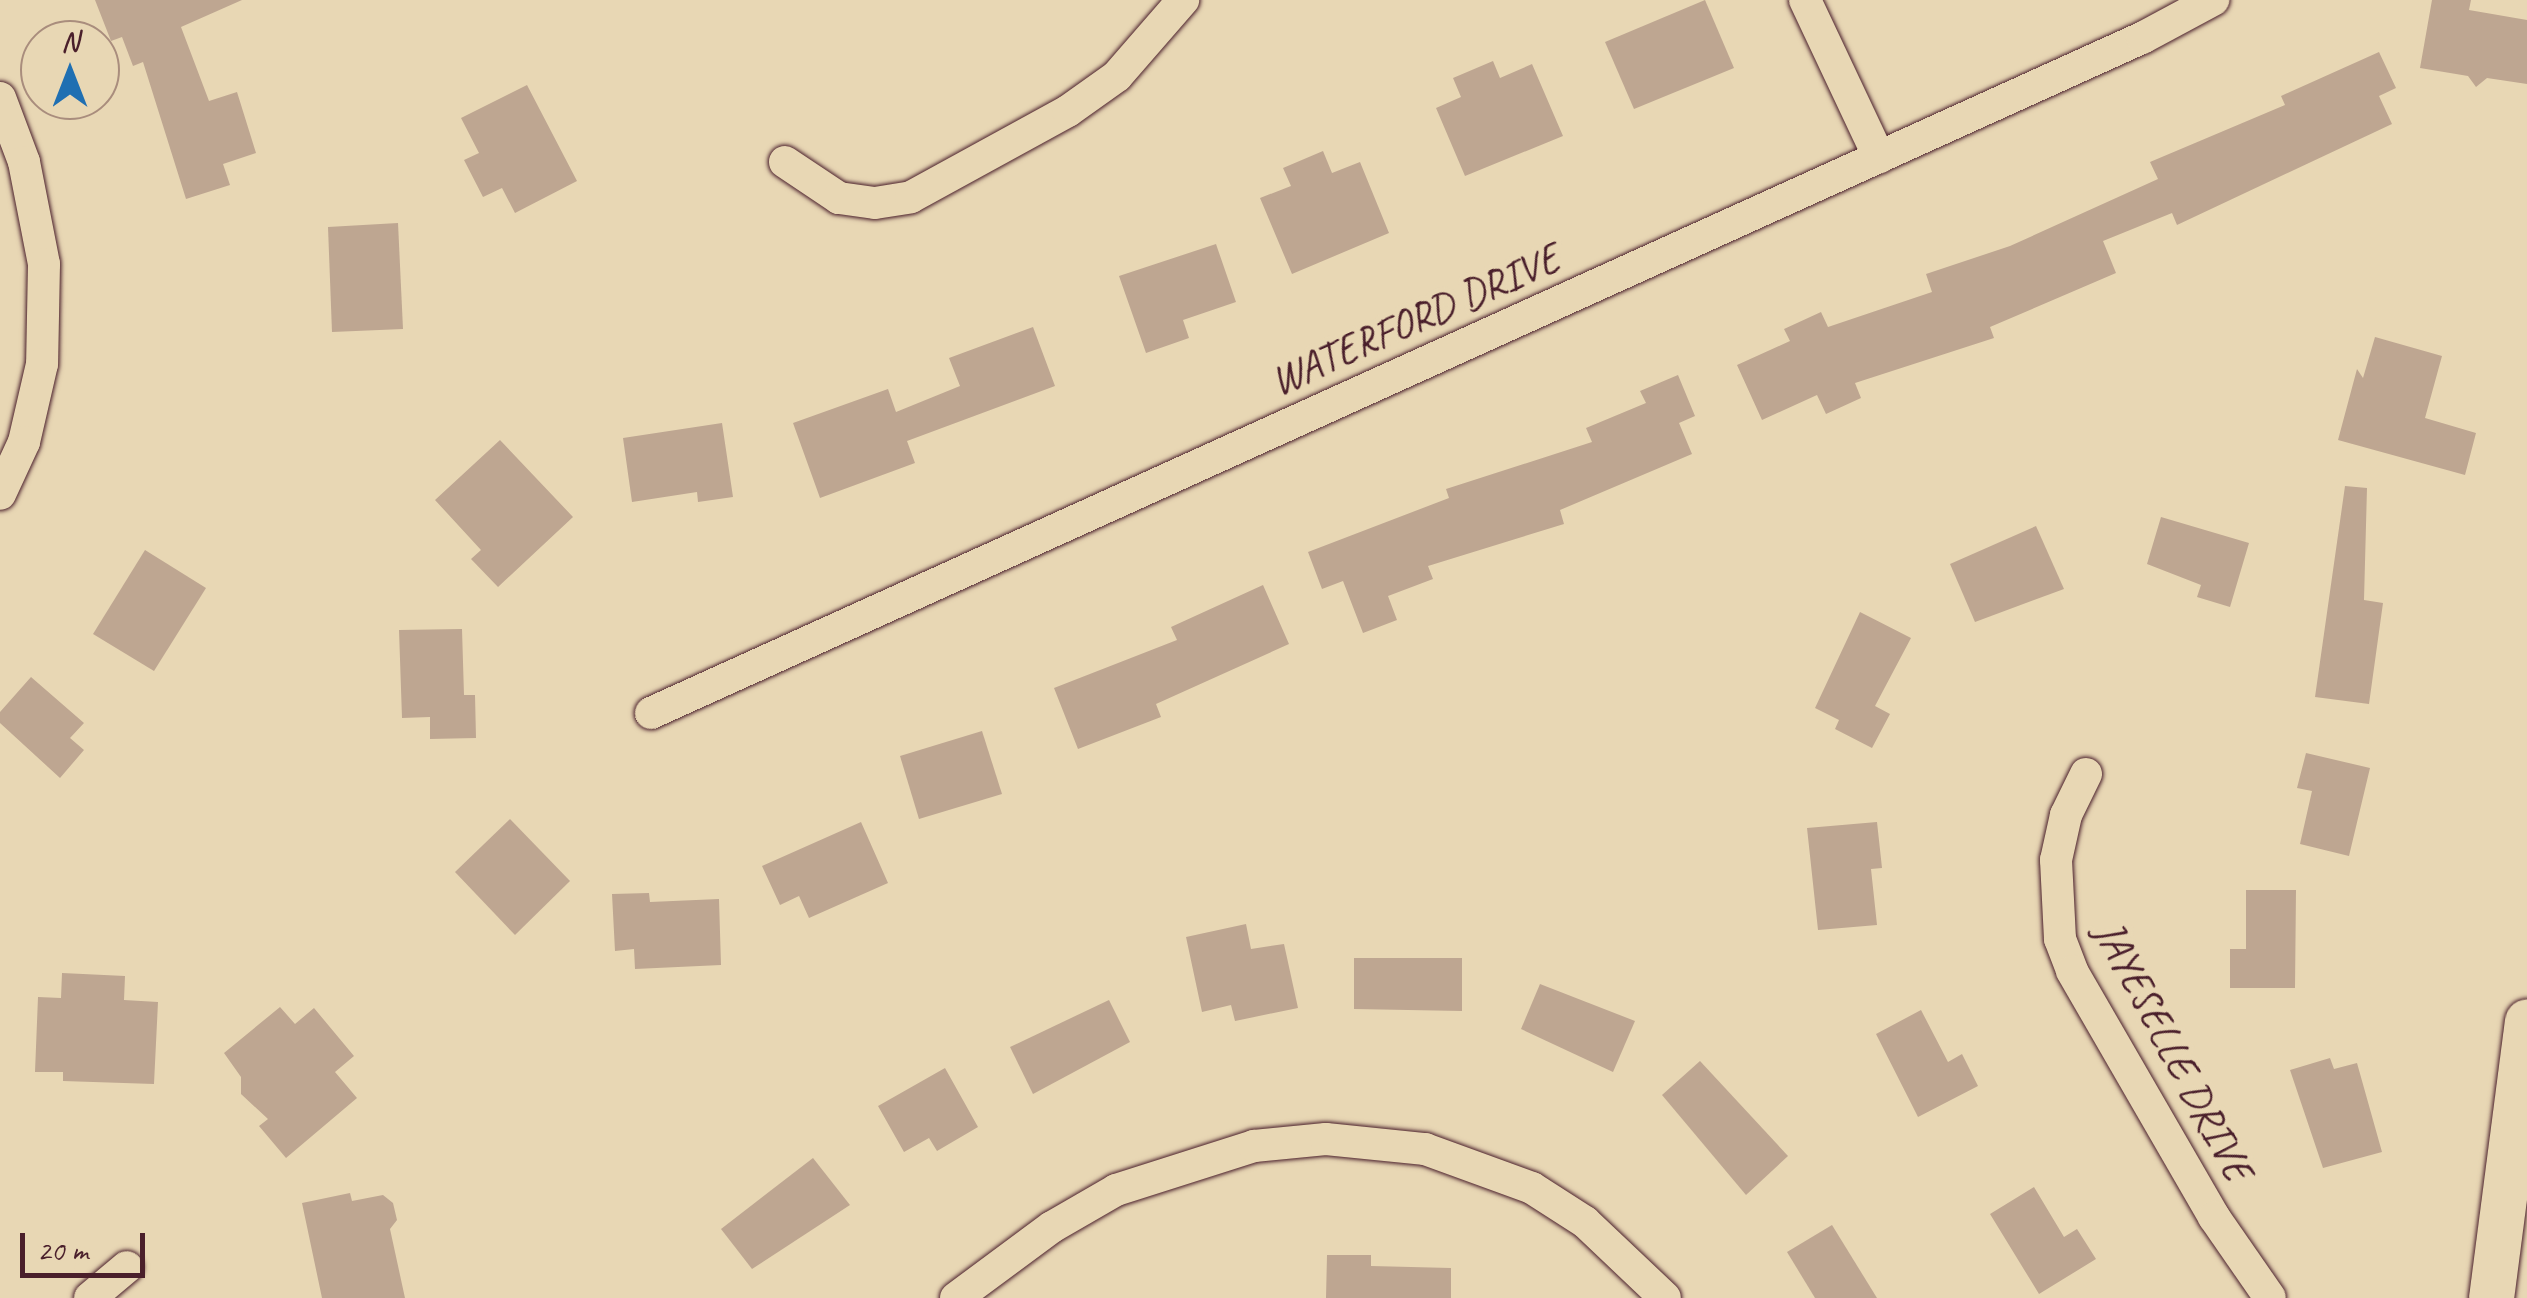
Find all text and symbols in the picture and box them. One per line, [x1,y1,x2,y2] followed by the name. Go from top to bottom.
[20,20,120,120] north arrow
[61,24,79,59] text: N
[1262,234,1568,406] street label: WATERFORD DRIVE
[2084,913,2262,1189] street label: JAYESELLE DRIVE
[25,1213,150,1275] scale bar
[37,1231,88,1269] text: 20 m

